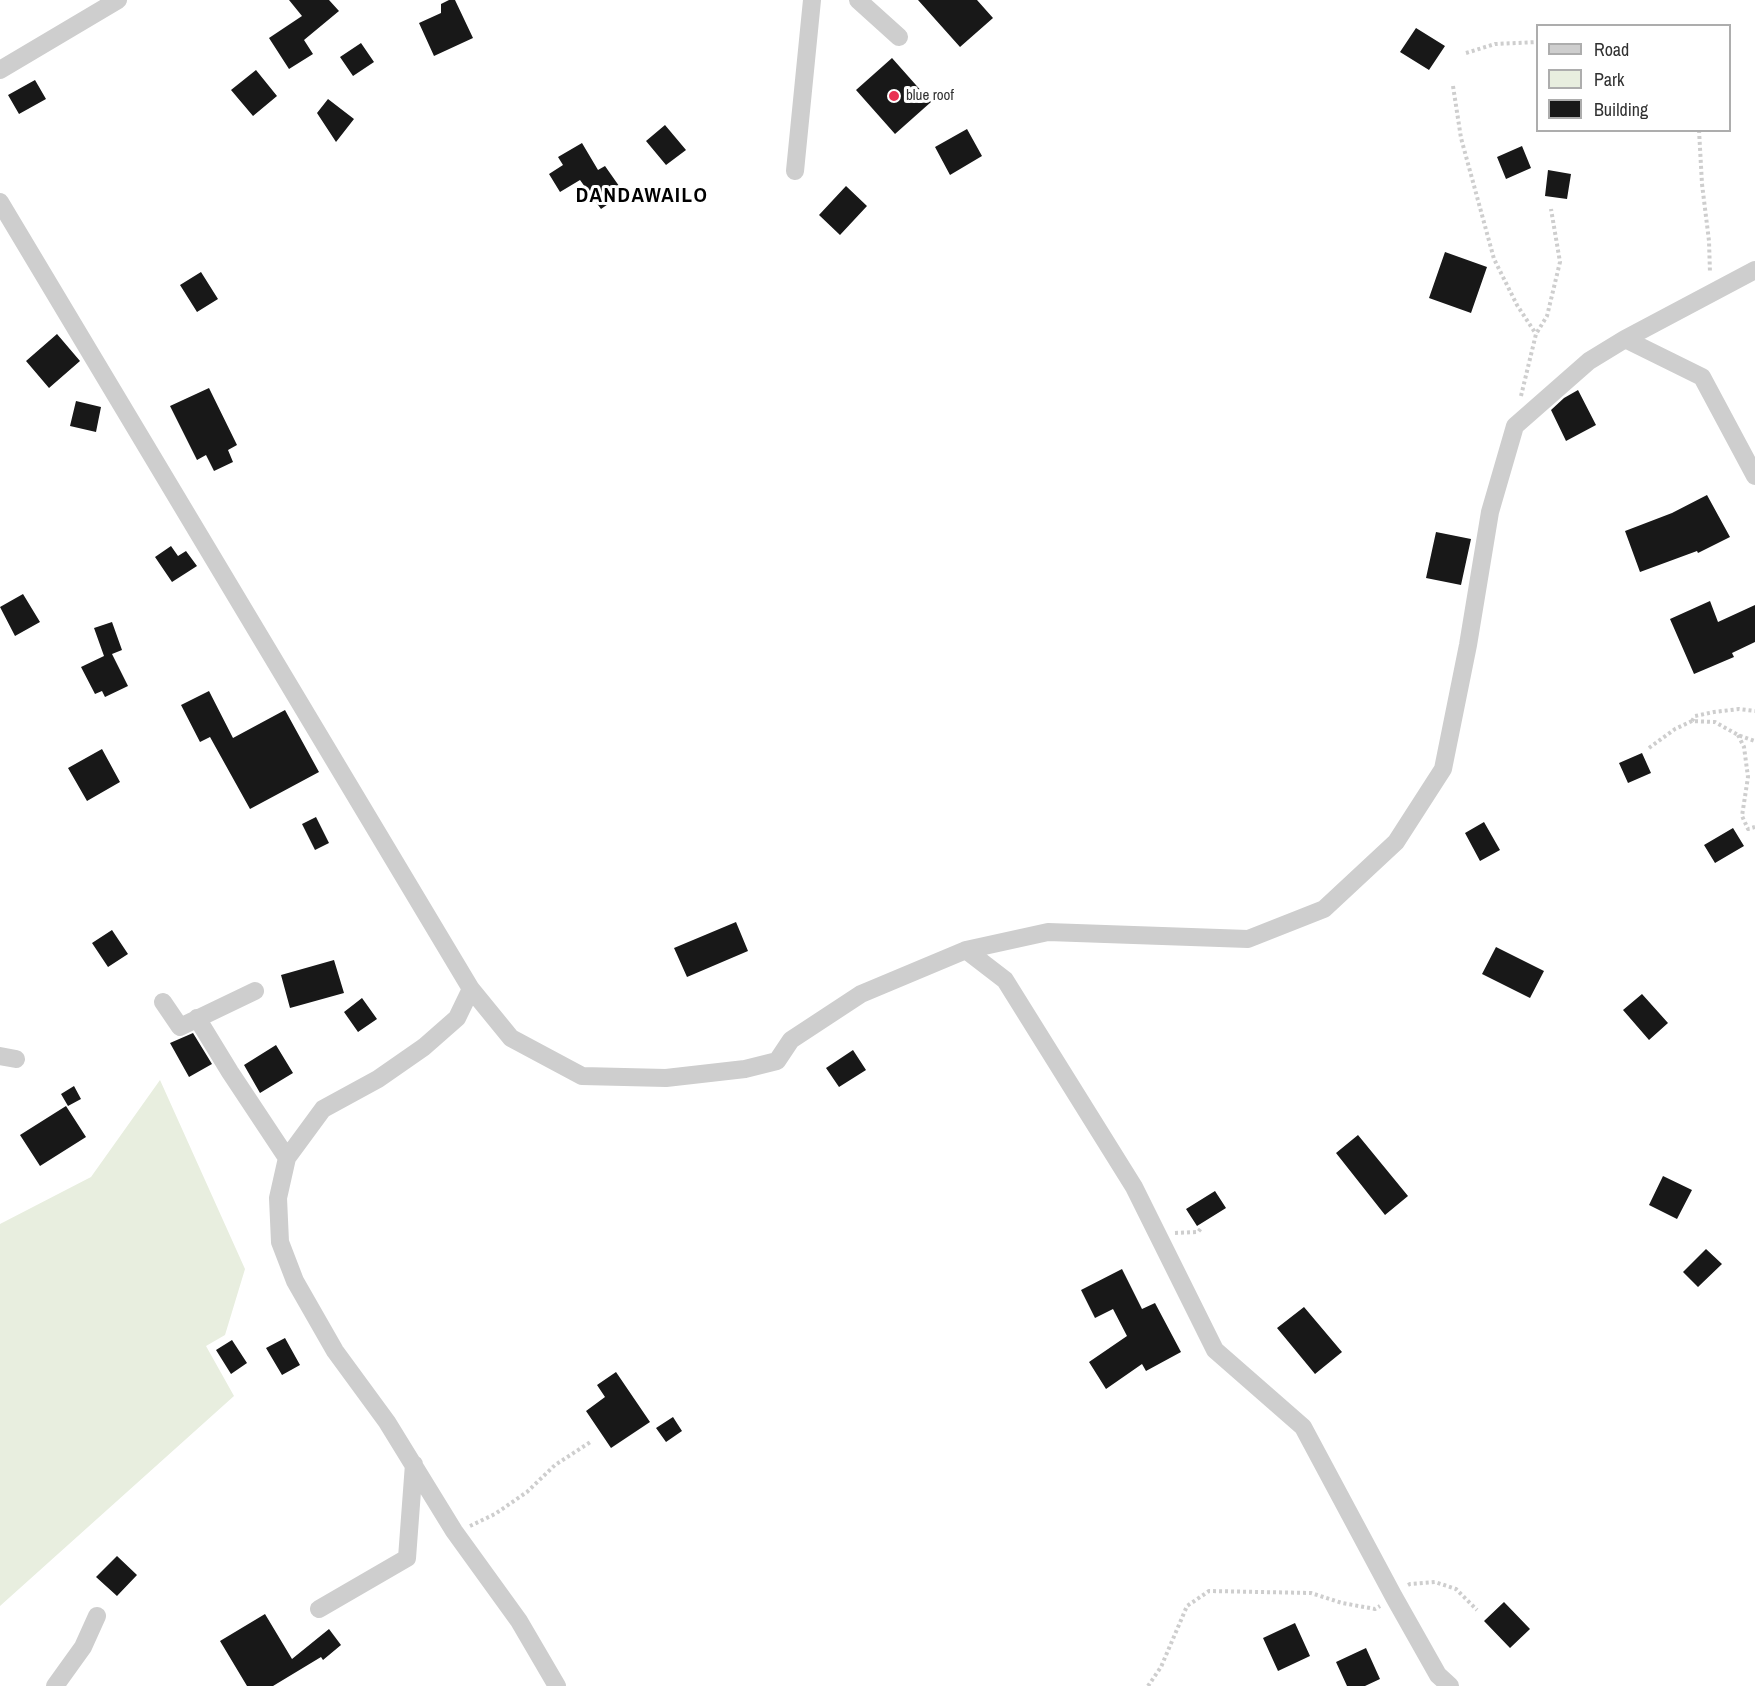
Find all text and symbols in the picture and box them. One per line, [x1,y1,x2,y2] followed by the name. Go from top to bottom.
[1536,24,1731,132] legend
[1594,37,1629,62] text: Road
[1594,67,1624,92] text: Park
[906,87,954,105] place label: blue roof
[887,89,901,103] marker: blue roof
[1594,97,1648,122] text: Building
[576,183,708,209] district label: DANDAWAILO

